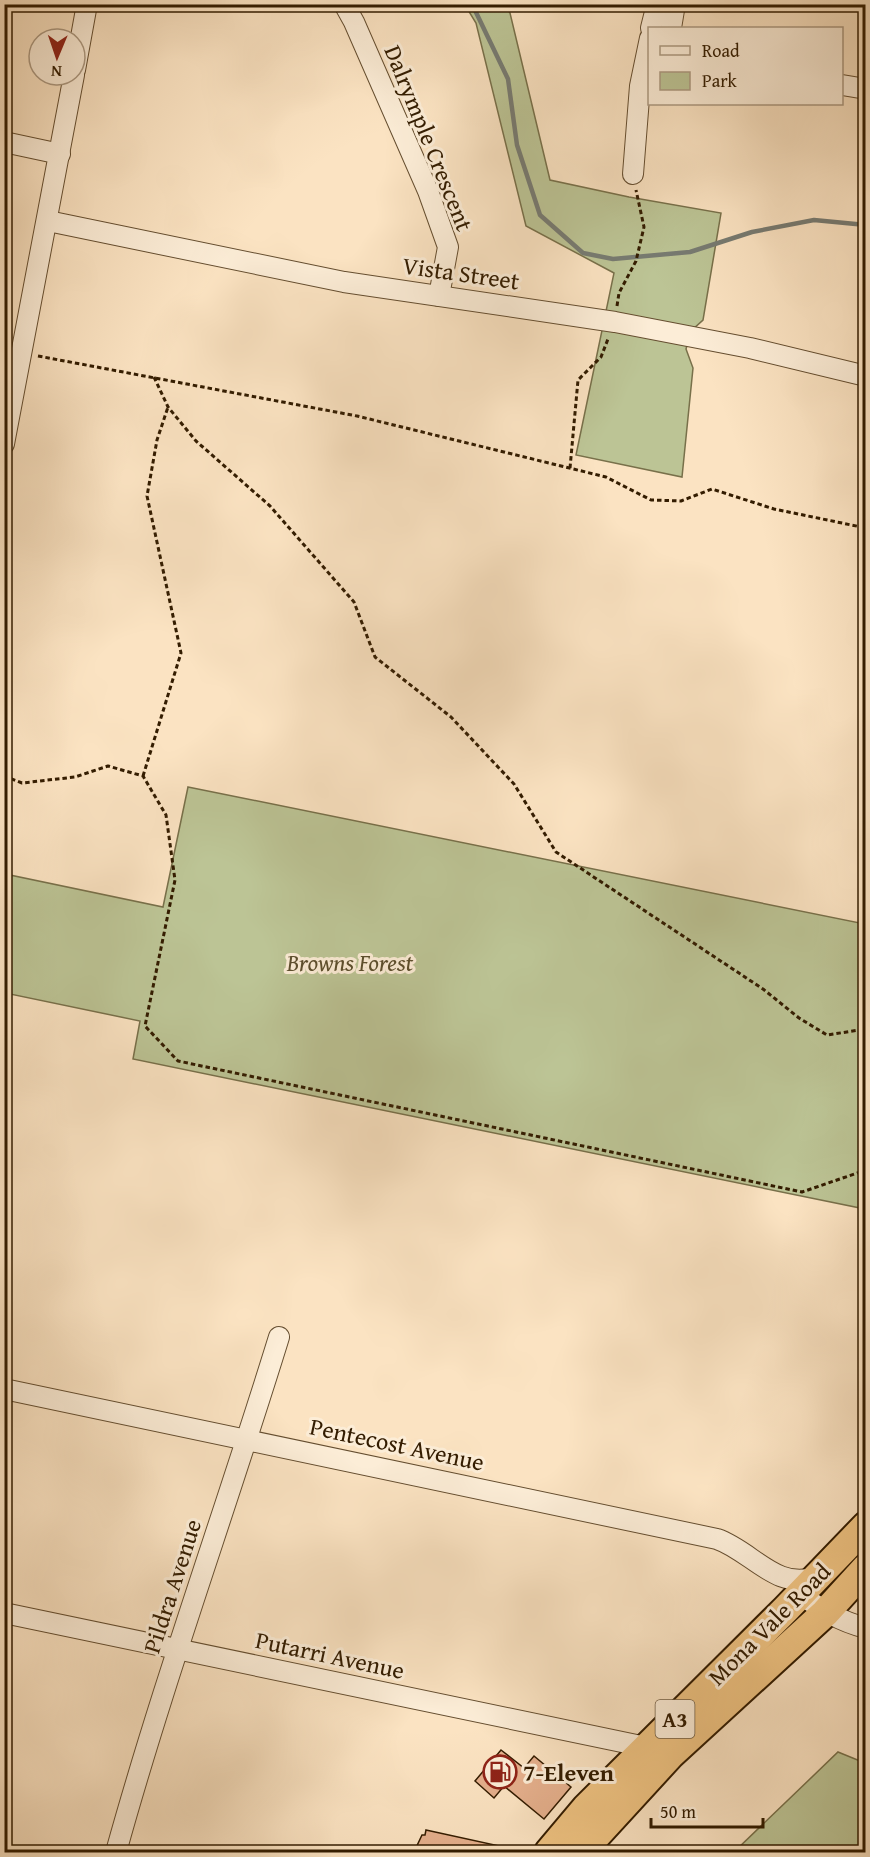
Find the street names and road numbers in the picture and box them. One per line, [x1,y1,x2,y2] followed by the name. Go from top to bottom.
[376,40,482,237] street label: Dalrymple Crescent
[400,247,522,299] street label: Vista Street
[307,1408,487,1480] street label: Pentecost Avenue
[134,1514,210,1658] street label: Pildra Avenue
[700,1555,838,1693] street label: Mona Vale Road
[252,1622,408,1688] street label: Putarri Avenue
[656,1700,694,1738] road number: A3

